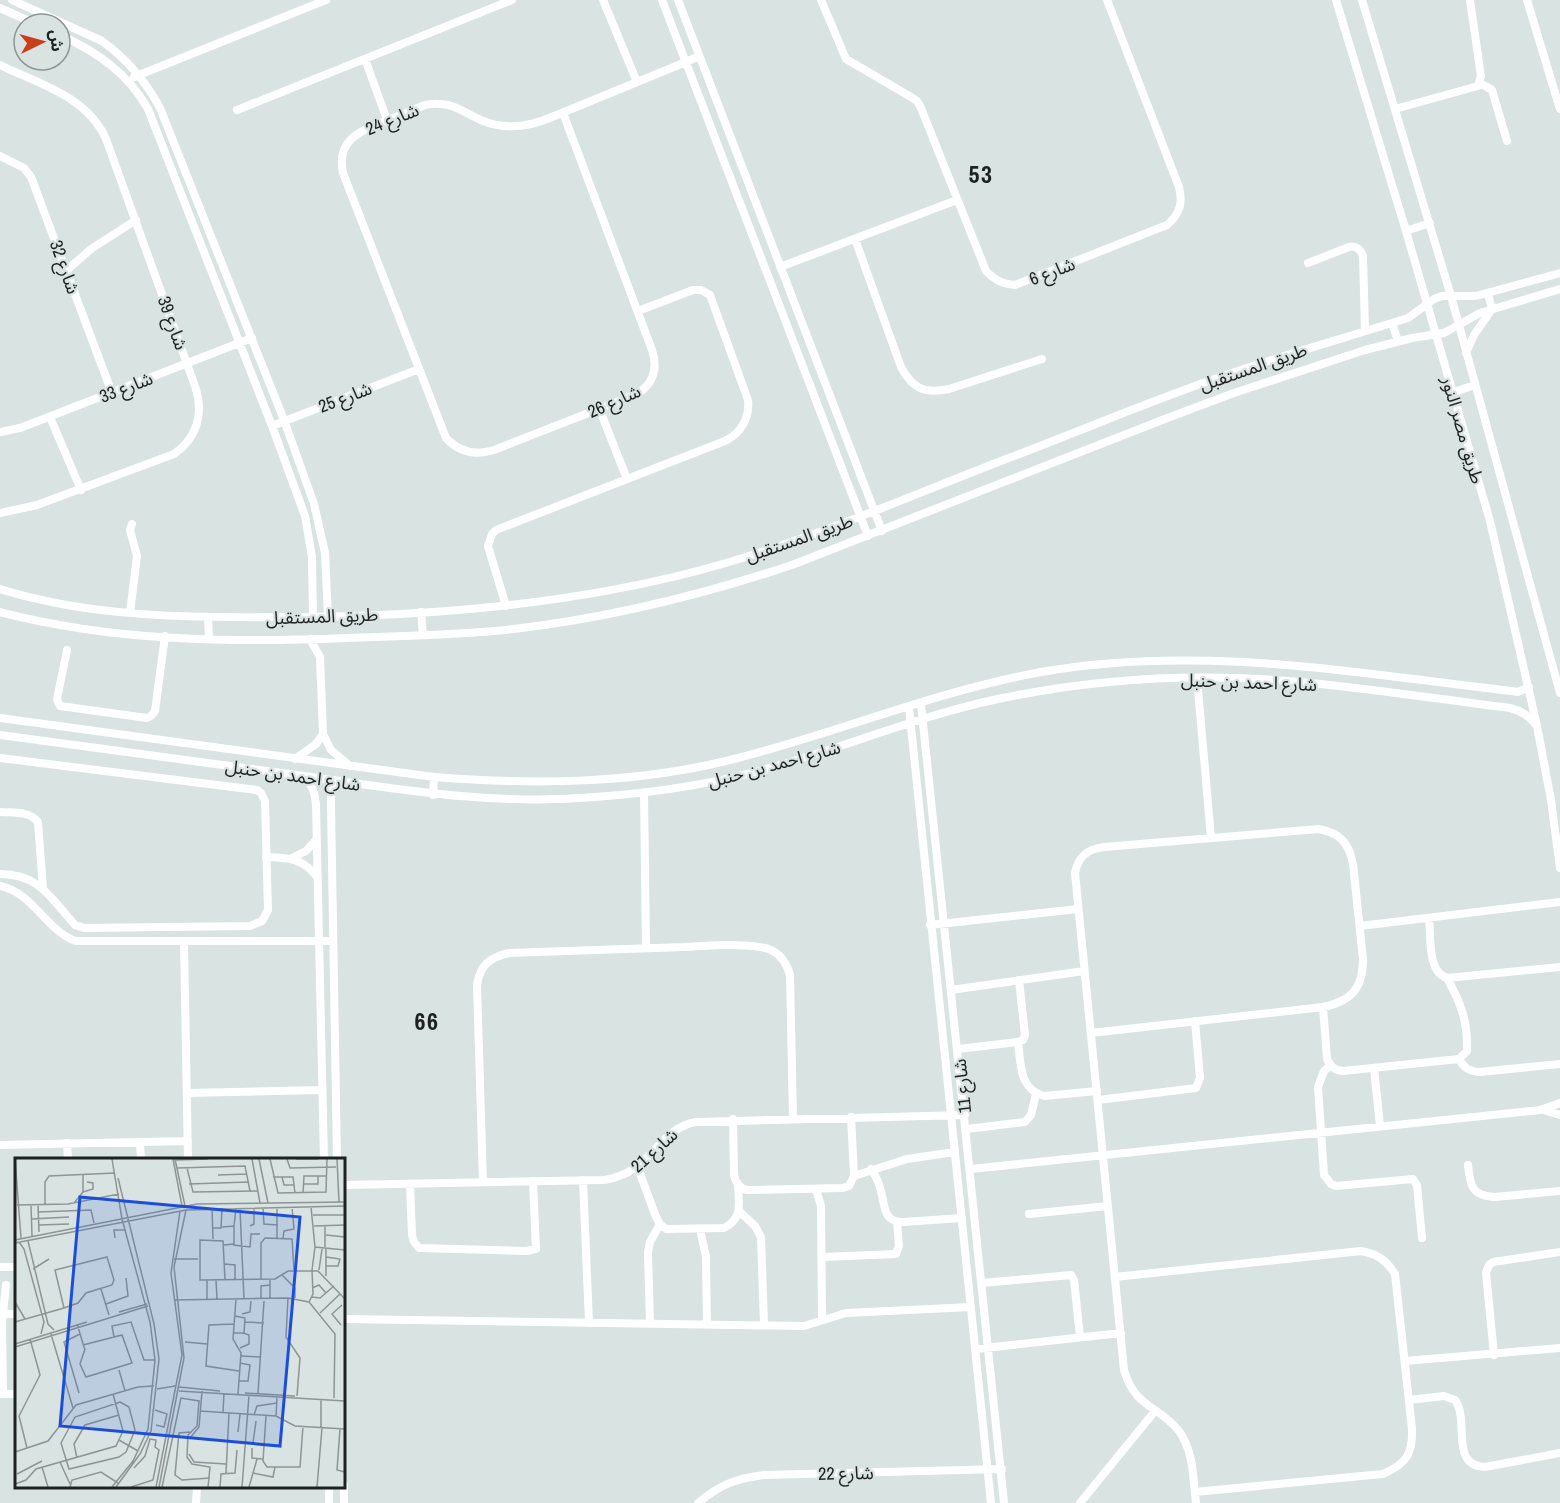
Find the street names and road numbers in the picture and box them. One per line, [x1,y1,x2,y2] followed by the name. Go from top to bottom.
[362,97,423,143] street label: شارع 24
[42,237,86,298] street label: شارع 32
[1025,251,1079,293] street label: شارع 6
[150,293,194,354] street label: شارع 39
[1196,337,1310,397] street label: طريق المستقبل
[96,365,157,411] street label: شارع 33
[1435,372,1490,487] street label: طريق مصر النور
[315,375,376,421] street label: شارع 25
[584,378,645,426] street label: شارع 26
[742,508,856,568] street label: طريق المستقبل
[265,602,379,630] street label: طريق المستقبل
[1180,667,1318,699] street label: شارع احمد بن حنبل
[705,734,844,796] street label: شارع احمد بن حنبل
[223,753,362,799] street label: شارع احمد بن حنبل
[947,1057,979,1114] street label: شارع 11
[625,1122,684,1179] street label: شارع 21
[818,1460,874,1488] street label: شارع 22

